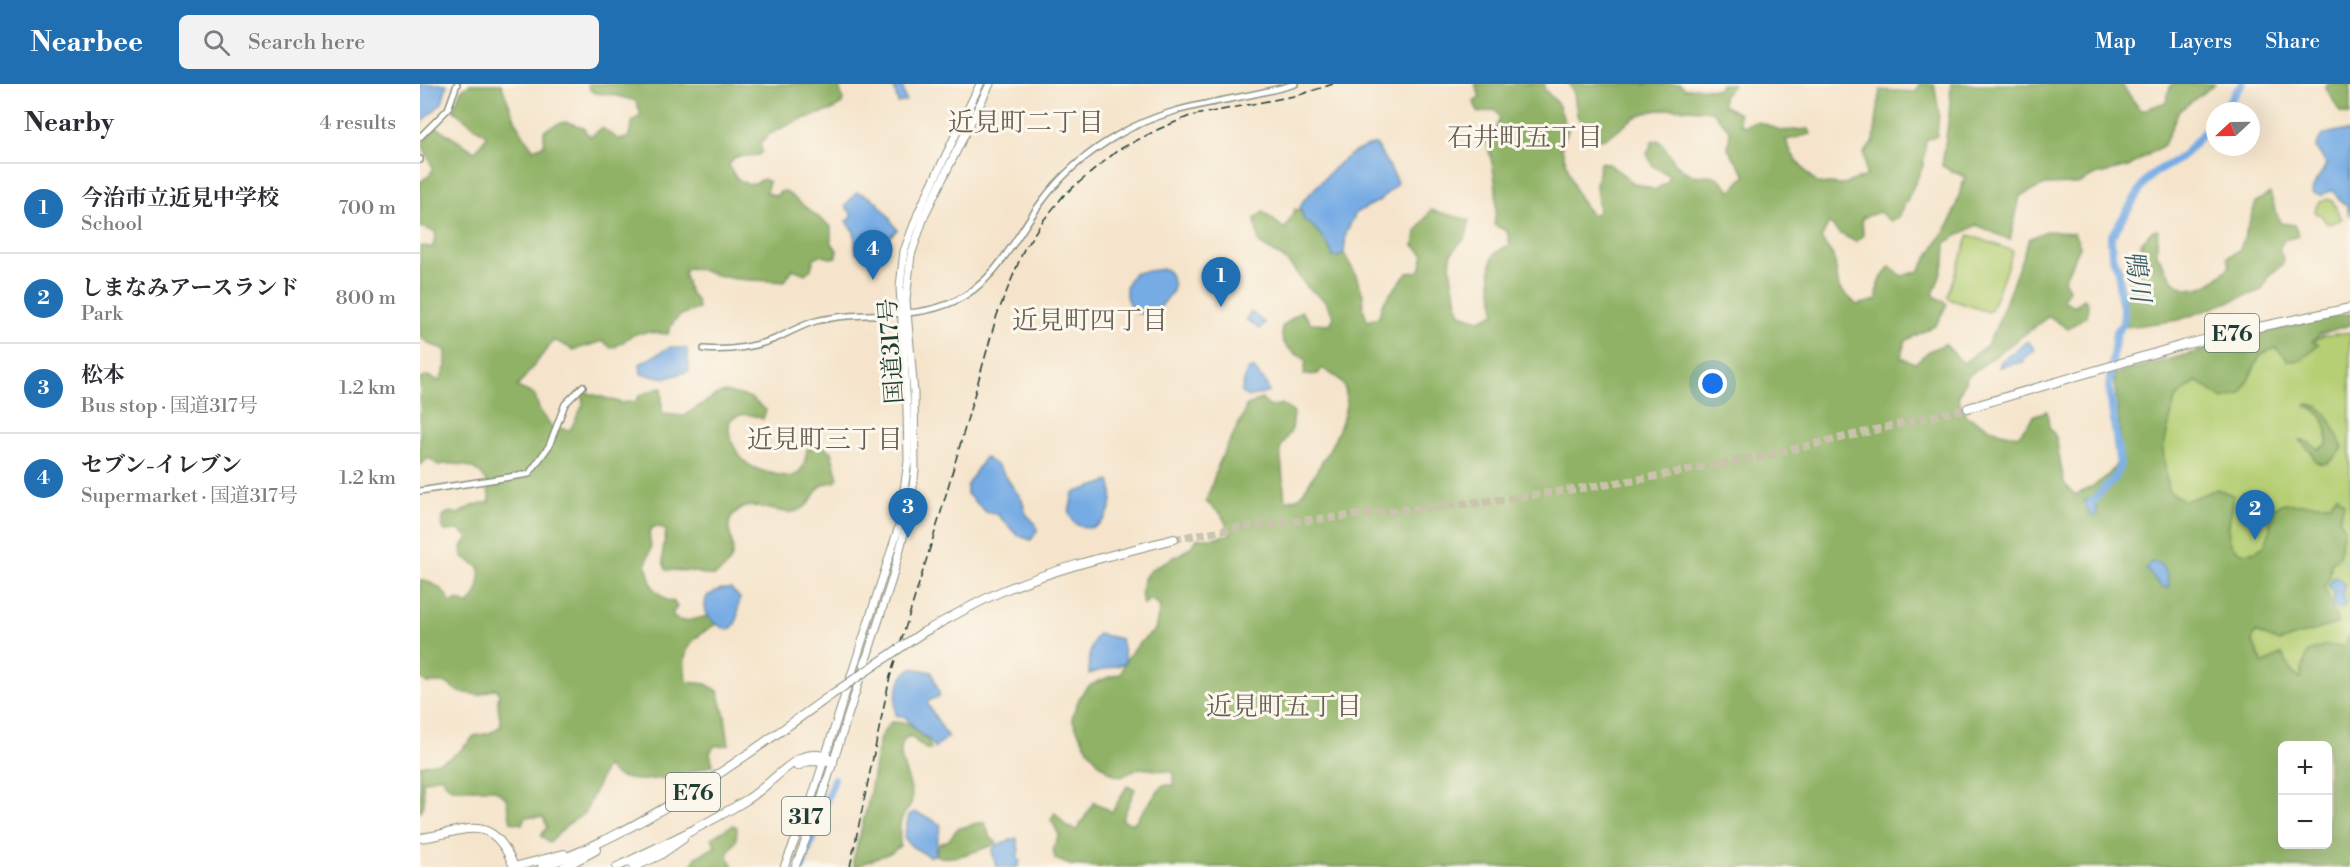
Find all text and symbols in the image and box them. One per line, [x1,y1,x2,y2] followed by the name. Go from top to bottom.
[179,15,599,69] search box
[30,25,143,60] text: Nearbee
[200,26,233,59] icon: search
[248,29,365,56] text: Search here
[2095,29,2136,55] text: Map
[2169,29,2232,55] text: Layers
[2265,29,2320,55] text: Share
[2206,102,2260,156] north arrow
[24,107,114,139] text: Nearby
[948,107,1104,139] district label: 近見町二丁目
[319,111,396,136] text: 4 results
[1447,122,1603,154] district label: 石井町五丁目
[81,185,279,212] text: 今治市立近見中学校
[39,196,48,221] text: 1
[338,196,396,221] text: 700 m
[81,212,143,237] text: School
[854,230,892,280] pin: 4
[2118,248,2157,307] water label: 鴨川
[1202,258,1240,307] pin: 1
[81,275,299,302] text: しまなみアースランド
[37,286,50,311] text: 2
[336,286,396,311] text: 800 m
[873,297,911,405] street label: 国道317号
[81,302,123,327] text: Park
[1012,305,1168,337] district label: 近見町四丁目
[2205,314,2259,352] road number: E76
[81,362,125,389] text: 松本
[1698,369,1727,398] your location
[37,376,50,401] text: 3
[339,376,396,401] text: 1.2 km
[81,394,258,419] text: Bus stop · 国道317号
[747,424,903,456] district label: 近見町三丁目
[81,452,242,479] text: セブン-イレブン
[37,466,50,491] text: 4
[339,466,396,491] text: 1.2 km
[81,484,298,509] text: Supermarket · 国道317号
[888,488,928,538] pin: 3
[2236,490,2274,540] pin: 2
[1206,691,1362,723] district label: 近見町五丁目
[2278,741,2332,849] map controls
[2278,741,2332,795] button: +
[666,773,720,811] road number: E76
[2278,795,2332,849] button: −
[782,797,830,835] road number: 317

